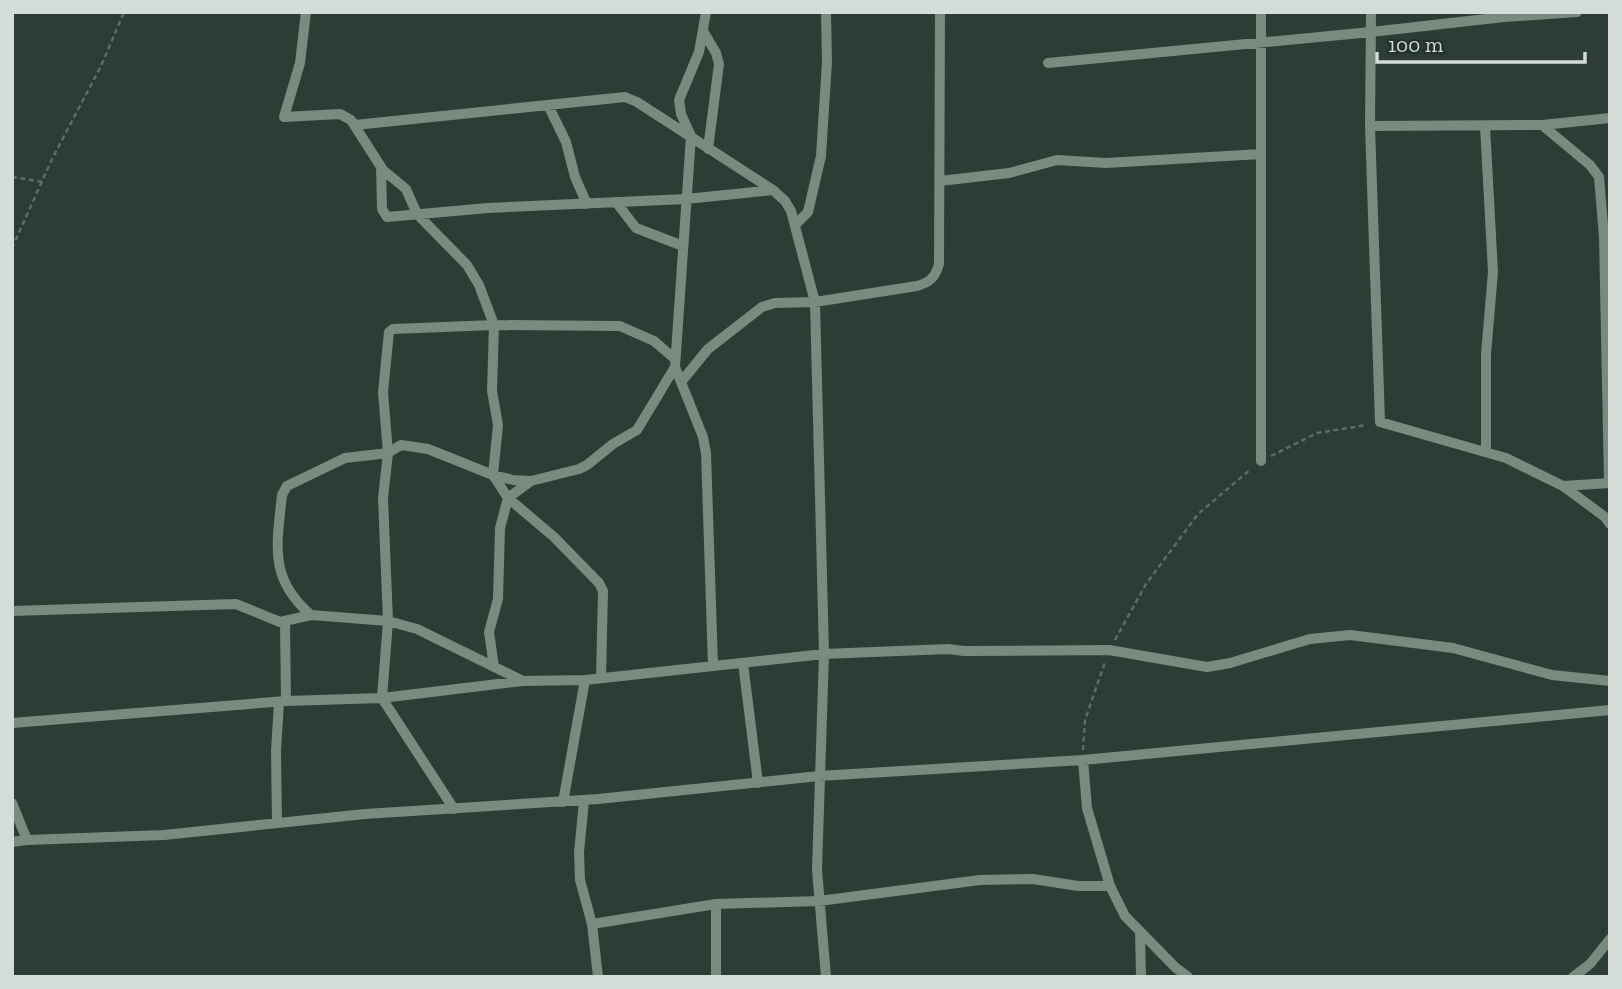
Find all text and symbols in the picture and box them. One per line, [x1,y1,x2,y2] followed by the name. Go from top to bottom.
[1377,21,1585,65] scale bar
[1388,32,1443,57] text: 100 m

